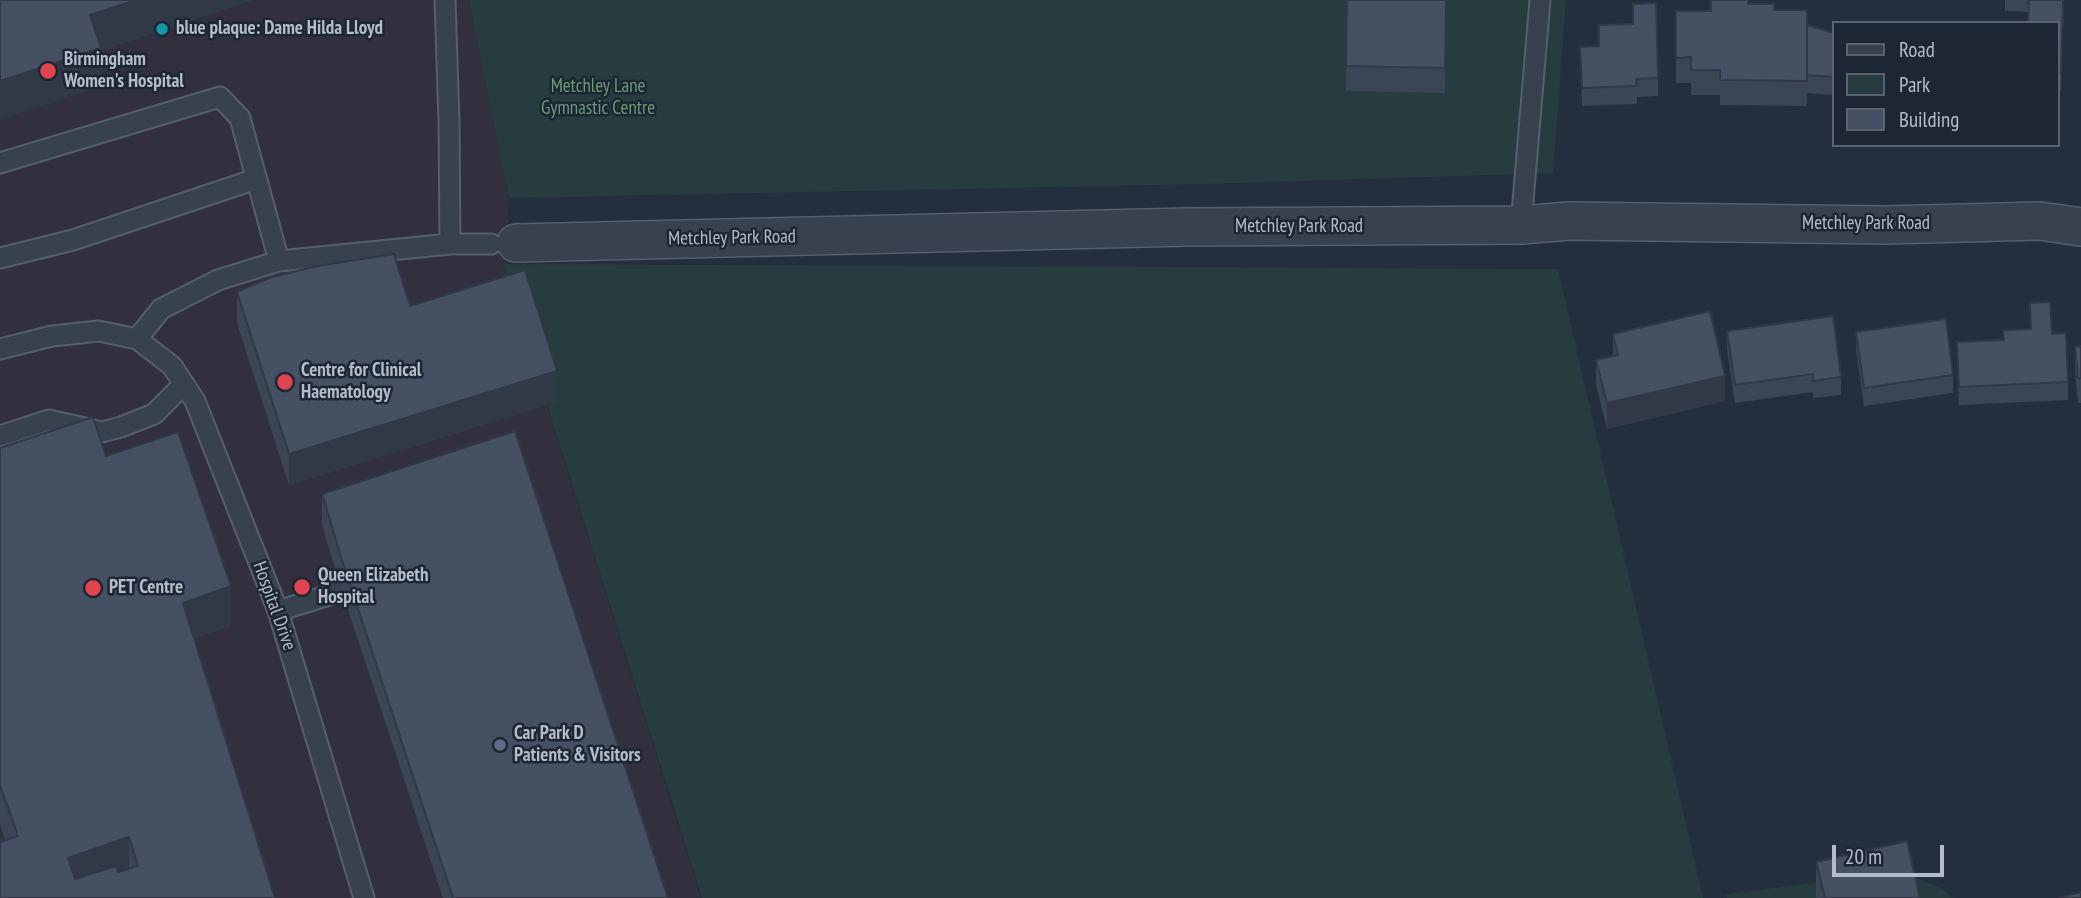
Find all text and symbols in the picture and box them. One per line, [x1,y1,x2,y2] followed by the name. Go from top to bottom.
[176,18,383,40] place label: blue plaque: Dame Hilda Lloyd
[154,21,170,37] marker: blue plaque: Dame Hilda Lloyd
[1832,21,2060,147] legend
[1899,36,1935,63] text: Road
[64,49,184,93] place label: Birmingham Women's Hospital
[38,61,58,81] marker: Birmingham Women's Hospital
[1899,71,1930,98] text: Park
[541,76,655,120] park label: Metchley Lane Gymnastic Centre
[1899,106,1959,133] text: Building
[1802,213,1930,235] street label: Metchley Park Road
[1235,216,1363,238] street label: Metchley Park Road
[668,225,796,251] street label: Metchley Park Road
[301,360,421,404] place label: Centre for Clinical Haematology
[275,372,295,392] marker: Centre for Clinical Haematology
[247,558,301,654] street label: Hospital Drive
[318,565,428,609] place label: Queen Elizabeth Hospital
[109,577,183,599] place label: PET Centre
[292,577,312,597] marker: Queen Elizabeth Hospital
[83,578,103,598] marker: PET Centre
[514,723,641,767] place label: Car Park D Patients & Visitors
[492,737,508,753] marker: Car Park D Patients & Visitors
[1836,832,1948,876] scale bar
[1845,843,1882,870] text: 20 m

